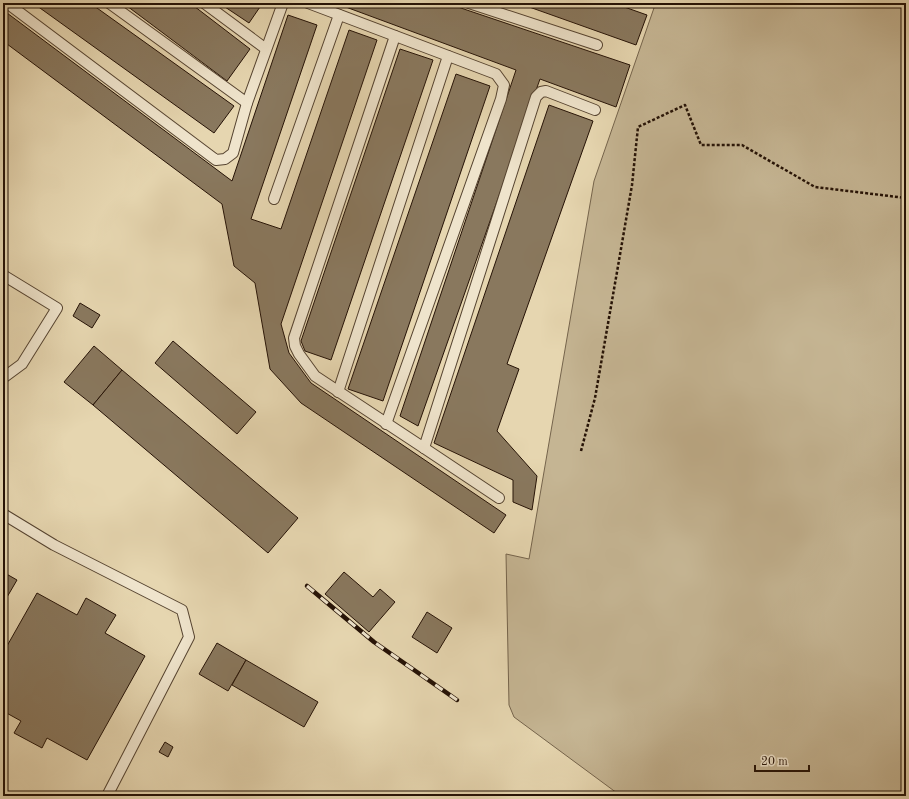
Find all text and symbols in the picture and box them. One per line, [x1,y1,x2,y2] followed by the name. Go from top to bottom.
[755,747,809,773] scale bar
[761,756,788,768] text: 20 m

